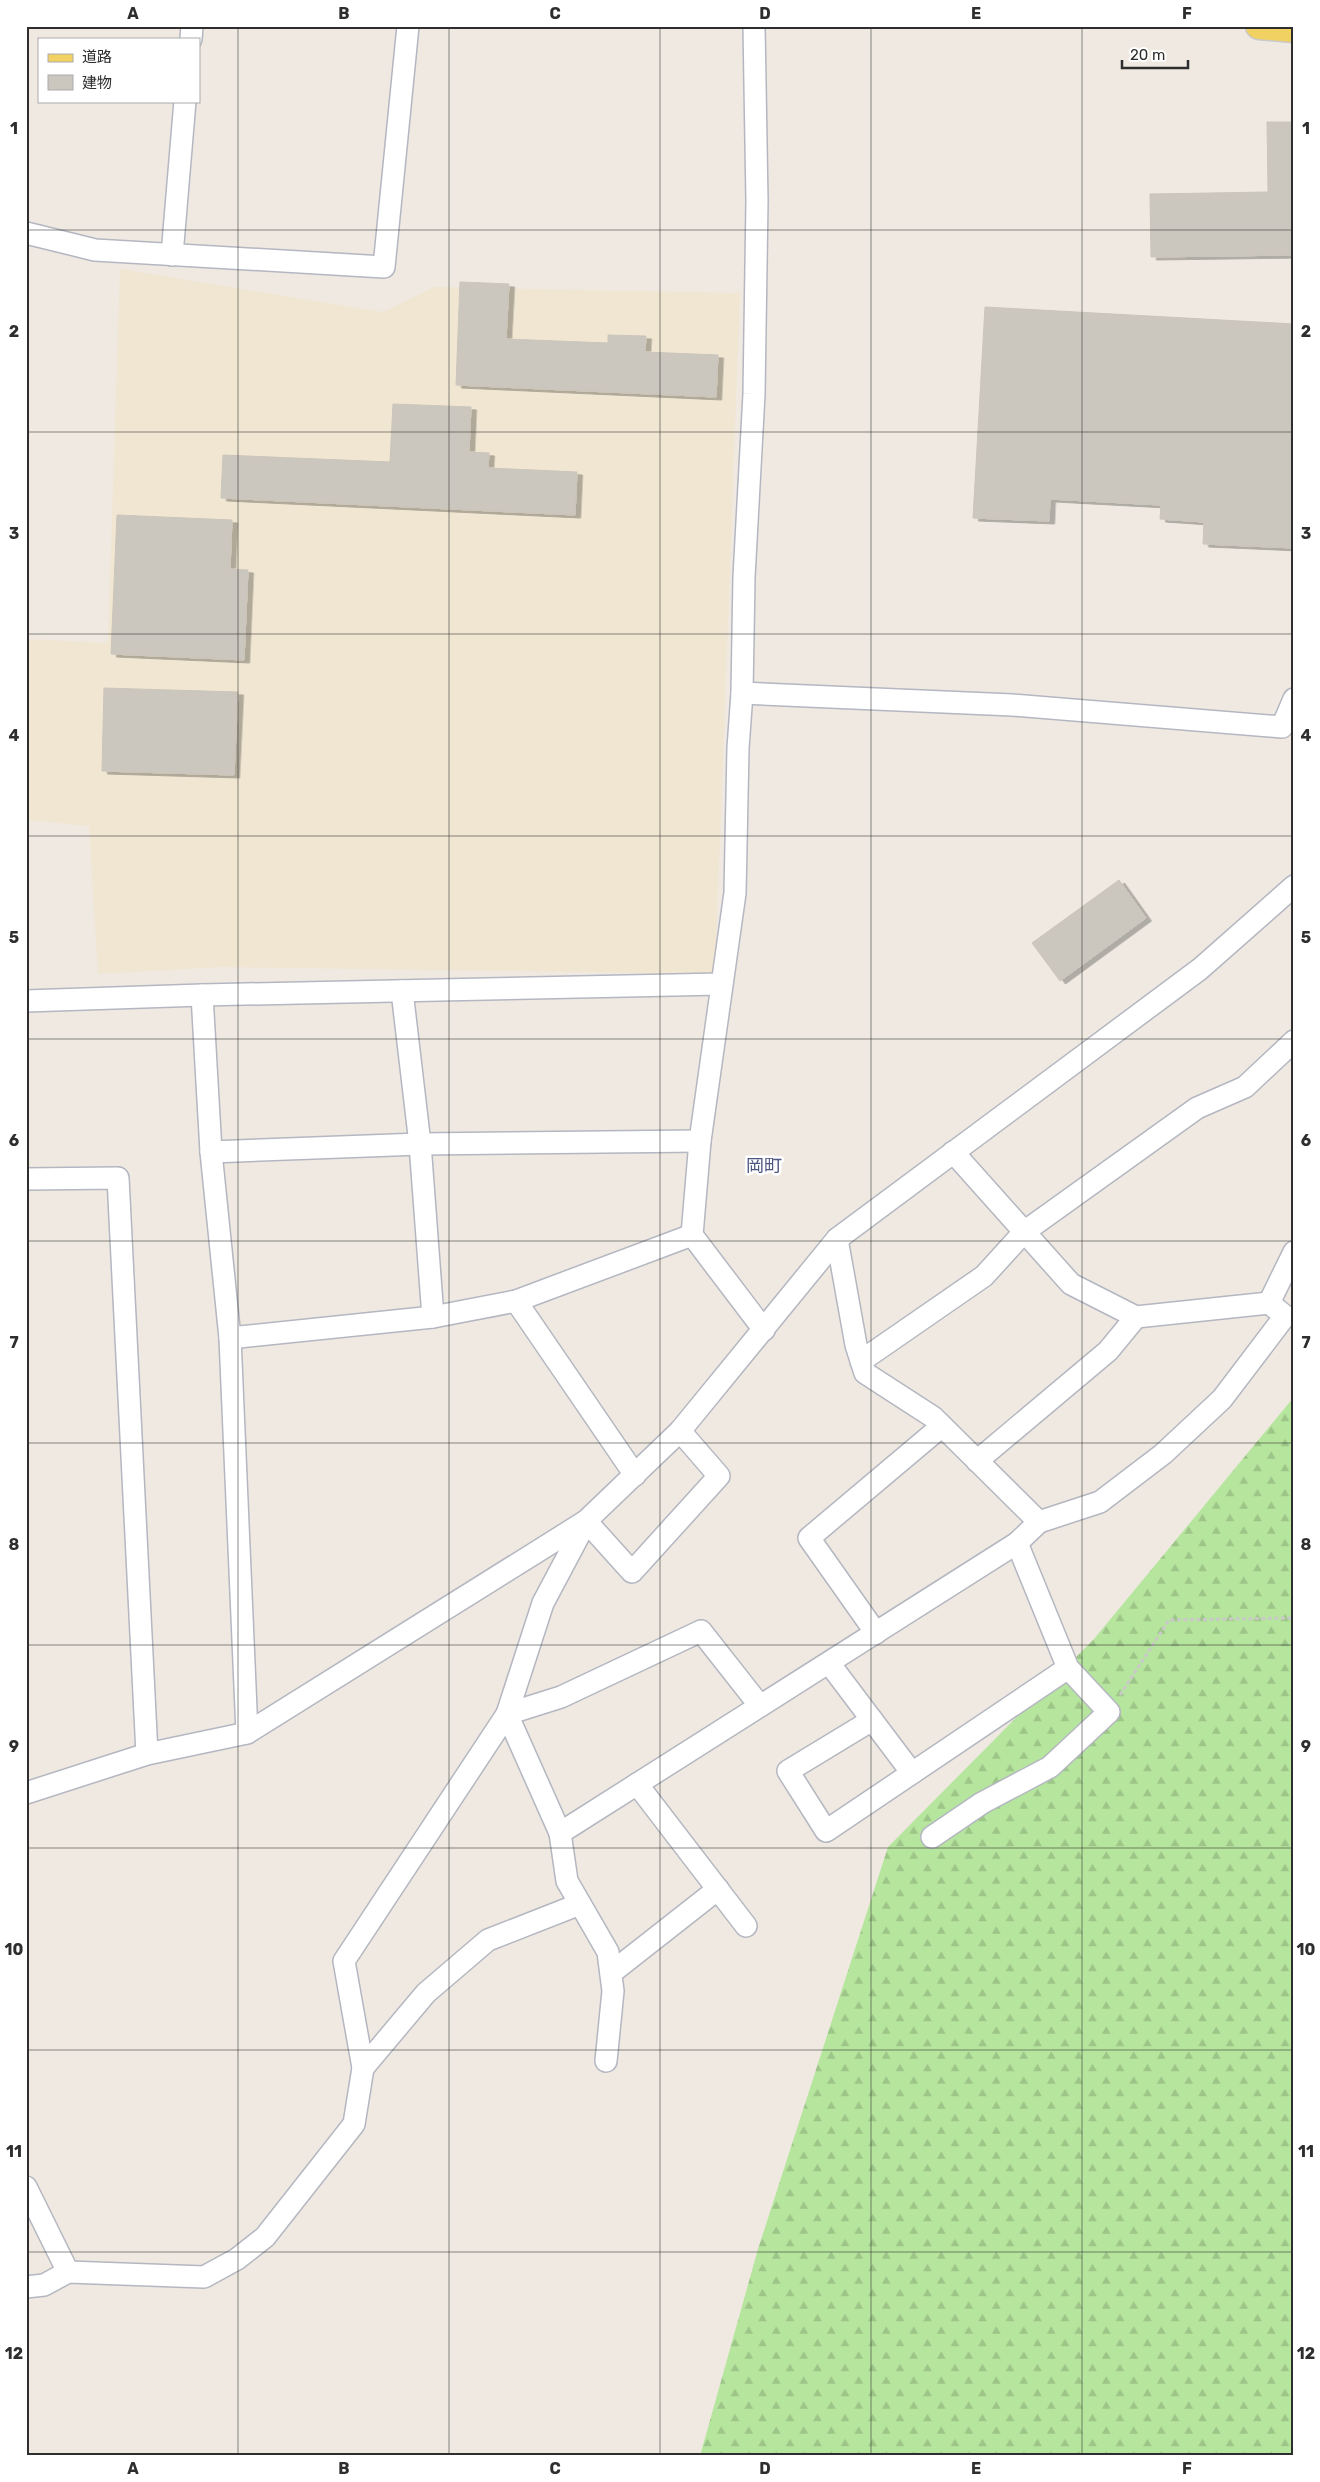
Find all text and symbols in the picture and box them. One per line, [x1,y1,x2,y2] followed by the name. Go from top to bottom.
[127,4,139,23] text: A
[338,4,350,23] text: B
[549,4,561,23] text: C
[759,4,771,23] text: D
[971,4,981,23] text: E
[1182,4,1192,23] text: F
[38,38,200,102] legend
[1122,38,1189,70] scale bar
[1130,46,1165,64] text: 20 m
[82,48,112,66] text: 道路
[82,74,112,92] text: 建物
[10,119,18,138] text: 1
[1302,119,1310,138] text: 1
[9,322,19,341] text: 2
[1301,322,1311,341] text: 2
[9,524,19,543] text: 3
[1301,524,1311,543] text: 3
[9,726,20,745] text: 4
[1301,726,1312,745] text: 4
[9,928,19,947] text: 5
[1301,928,1311,947] text: 5
[9,1131,19,1150] text: 6
[1301,1131,1311,1150] text: 6
[746,1155,782,1177] district label: 岡町
[9,1333,19,1352] text: 7
[1301,1333,1311,1352] text: 7
[9,1535,20,1554] text: 8
[1301,1535,1312,1554] text: 8
[9,1737,19,1756] text: 9
[1301,1737,1311,1756] text: 9
[5,1940,24,1959] text: 10
[1297,1940,1316,1959] text: 10
[6,2142,22,2161] text: 11
[1298,2142,1314,2161] text: 11
[5,2344,23,2363] text: 12
[1297,2344,1315,2363] text: 12
[127,2459,139,2478] text: A
[338,2459,350,2478] text: B
[549,2459,561,2478] text: C
[759,2459,771,2478] text: D
[971,2459,981,2478] text: E
[1182,2459,1192,2478] text: F

